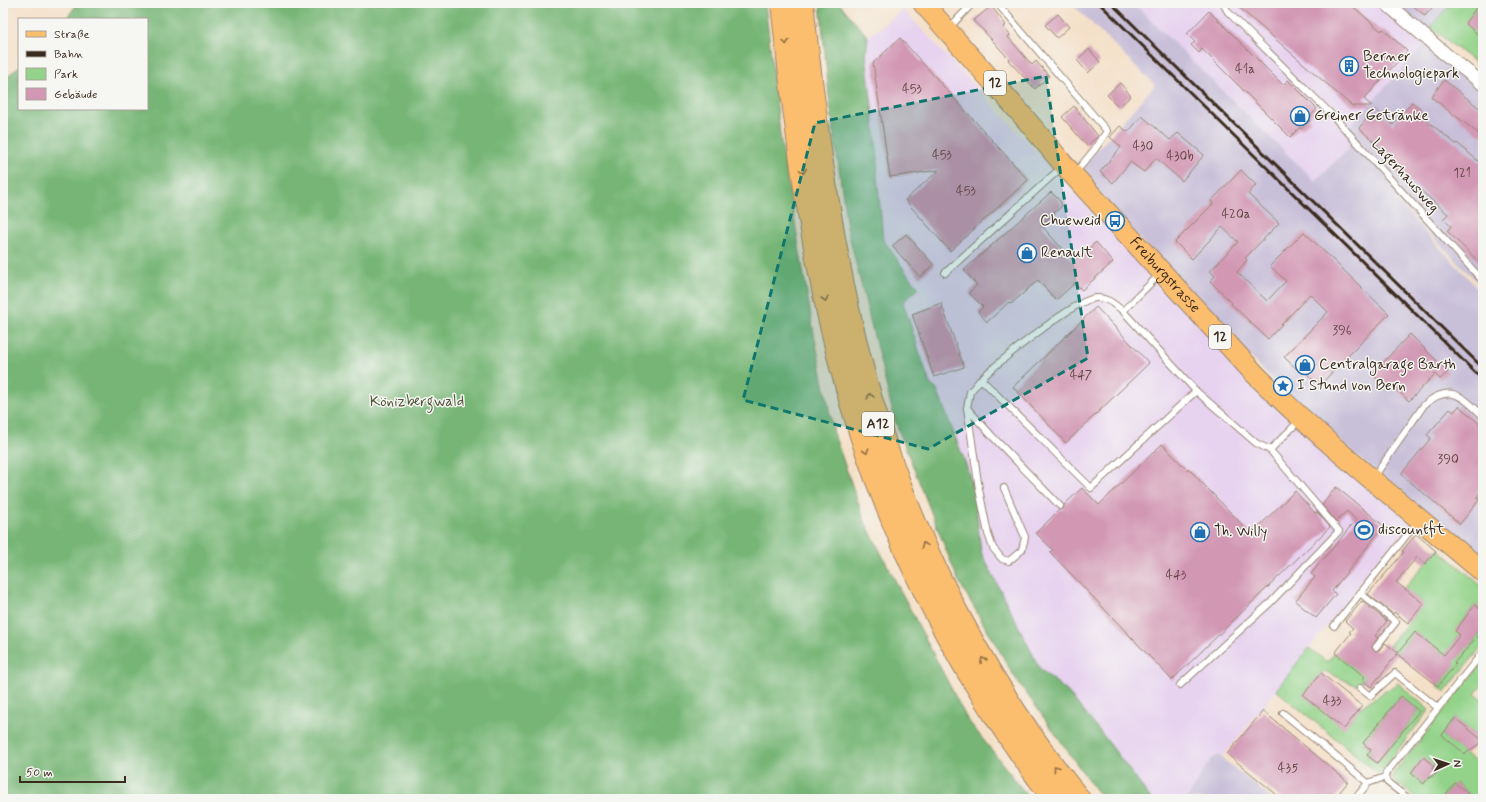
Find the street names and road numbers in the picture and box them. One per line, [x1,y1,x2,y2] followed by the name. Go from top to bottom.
[984,71,1006,95] road number: 12
[1366,135,1444,218] street label: Lagerhausweg
[1125,233,1205,318] street label: Freiburgstrasse
[1209,325,1231,349] road number: 12
[862,412,894,436] road number: A12

